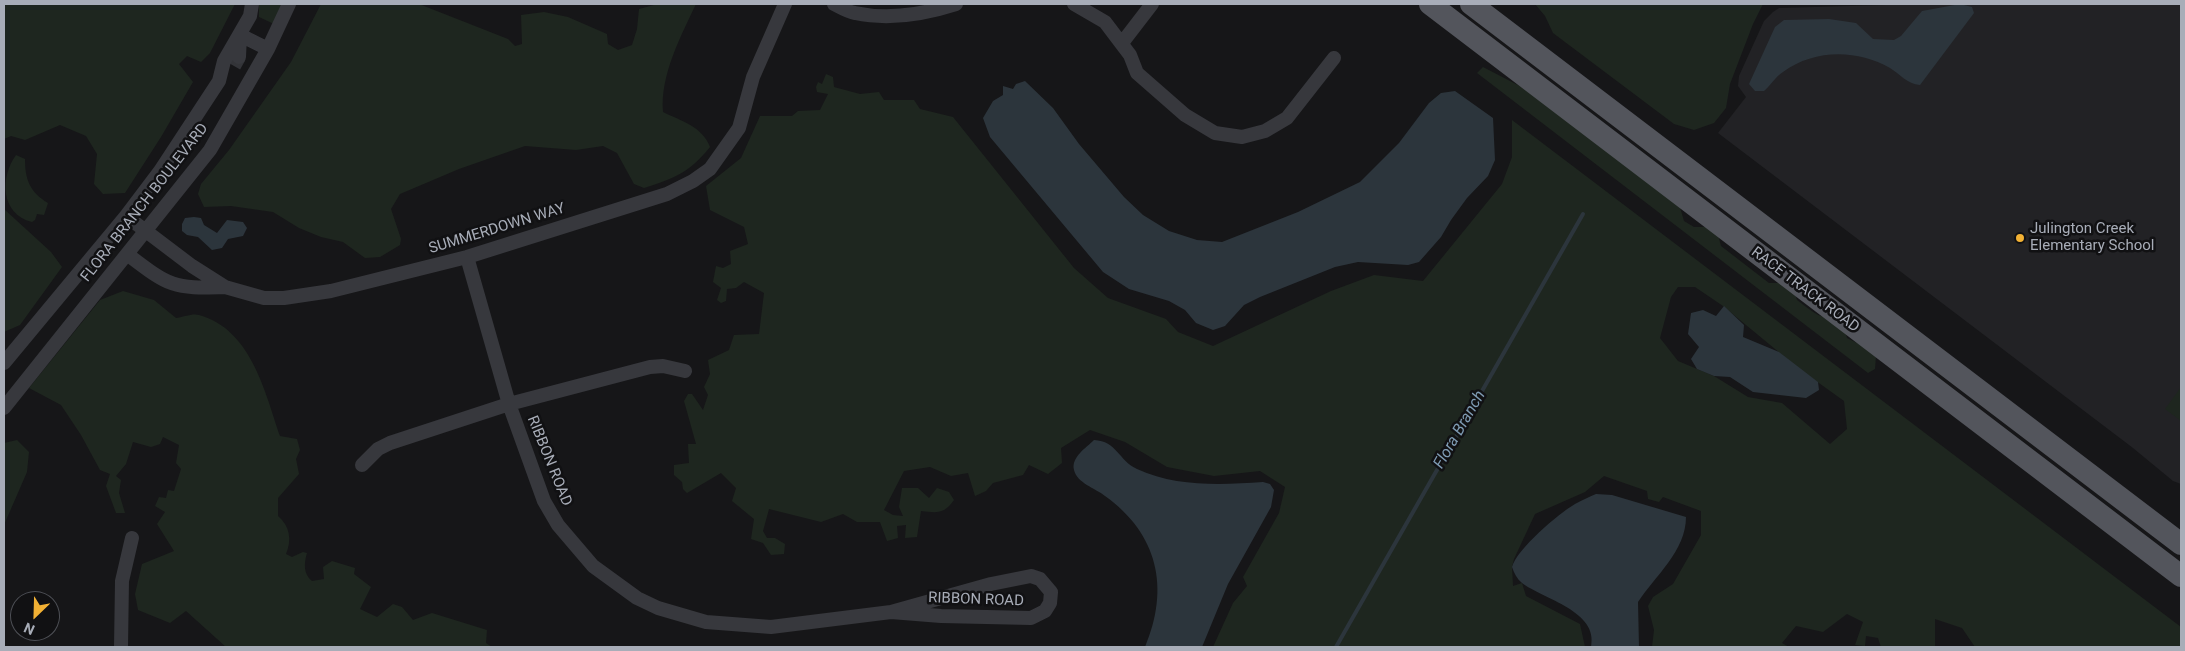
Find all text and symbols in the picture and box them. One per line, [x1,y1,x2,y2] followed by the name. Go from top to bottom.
[78,120,212,286] street label: FLORA BRANCH BOULEVARD
[427,200,567,258] street label: SUMMERDOWN WAY
[2030,220,2154,255] place label: Julington Creek Elementary School
[2014,232,2026,244] marker: Julington Creek Elementary School
[1747,243,1863,337] street label: RACE TRACK ROAD
[1430,388,1490,472] water label: Flora Branch
[523,413,575,509] street label: RIBBON ROAD
[928,589,1024,611] street label: RIBBON ROAD
[10,591,60,641] north arrow
[22,619,37,638] text: N

